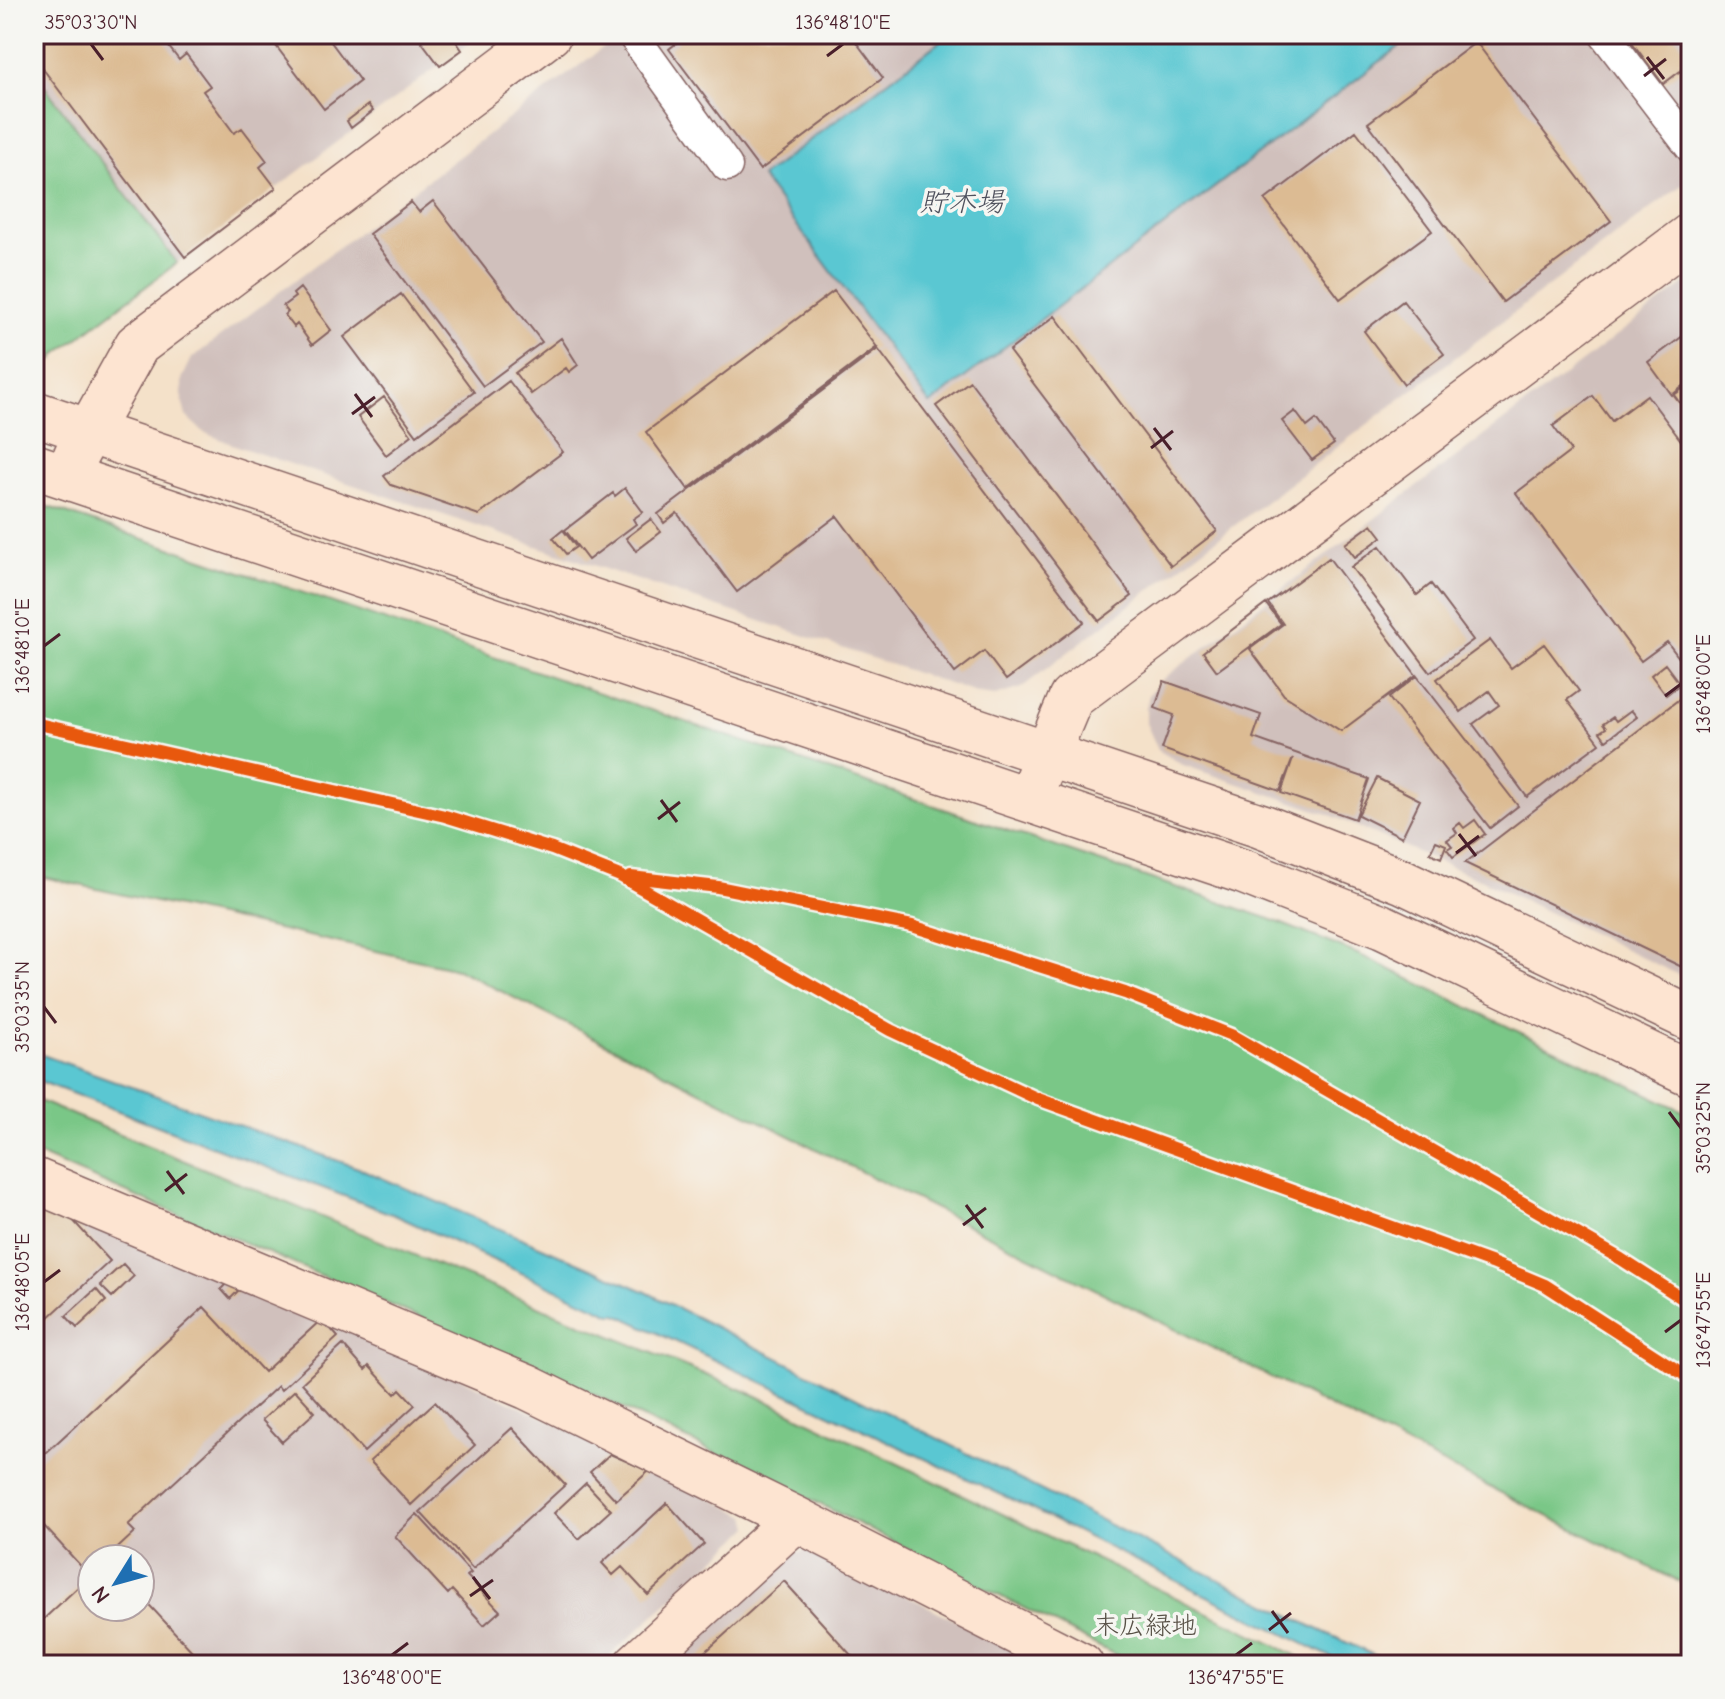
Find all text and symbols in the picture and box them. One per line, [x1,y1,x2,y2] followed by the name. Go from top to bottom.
[44,11,138,34] text: 35°03'30"N
[795,11,891,34] text: 136°48'10"E
[920,186,1006,218] water label: 貯木場
[11,598,34,694] text: 136°48'10"E
[1692,634,1715,734] text: 136°48'00"E
[11,961,34,1053] text: 35°03'35"N
[1692,1082,1715,1174] text: 35°03'25"N
[11,1233,34,1331] text: 136°48'05"E
[1692,1272,1715,1368] text: 136°47'55"E
[76,1543,156,1623] north arrow
[86,1581,116,1608] text: N
[1093,1611,1197,1641] park label: 末広緑地
[342,1666,442,1689] text: 136°48'00"E
[1188,1666,1284,1689] text: 136°47'55"E

